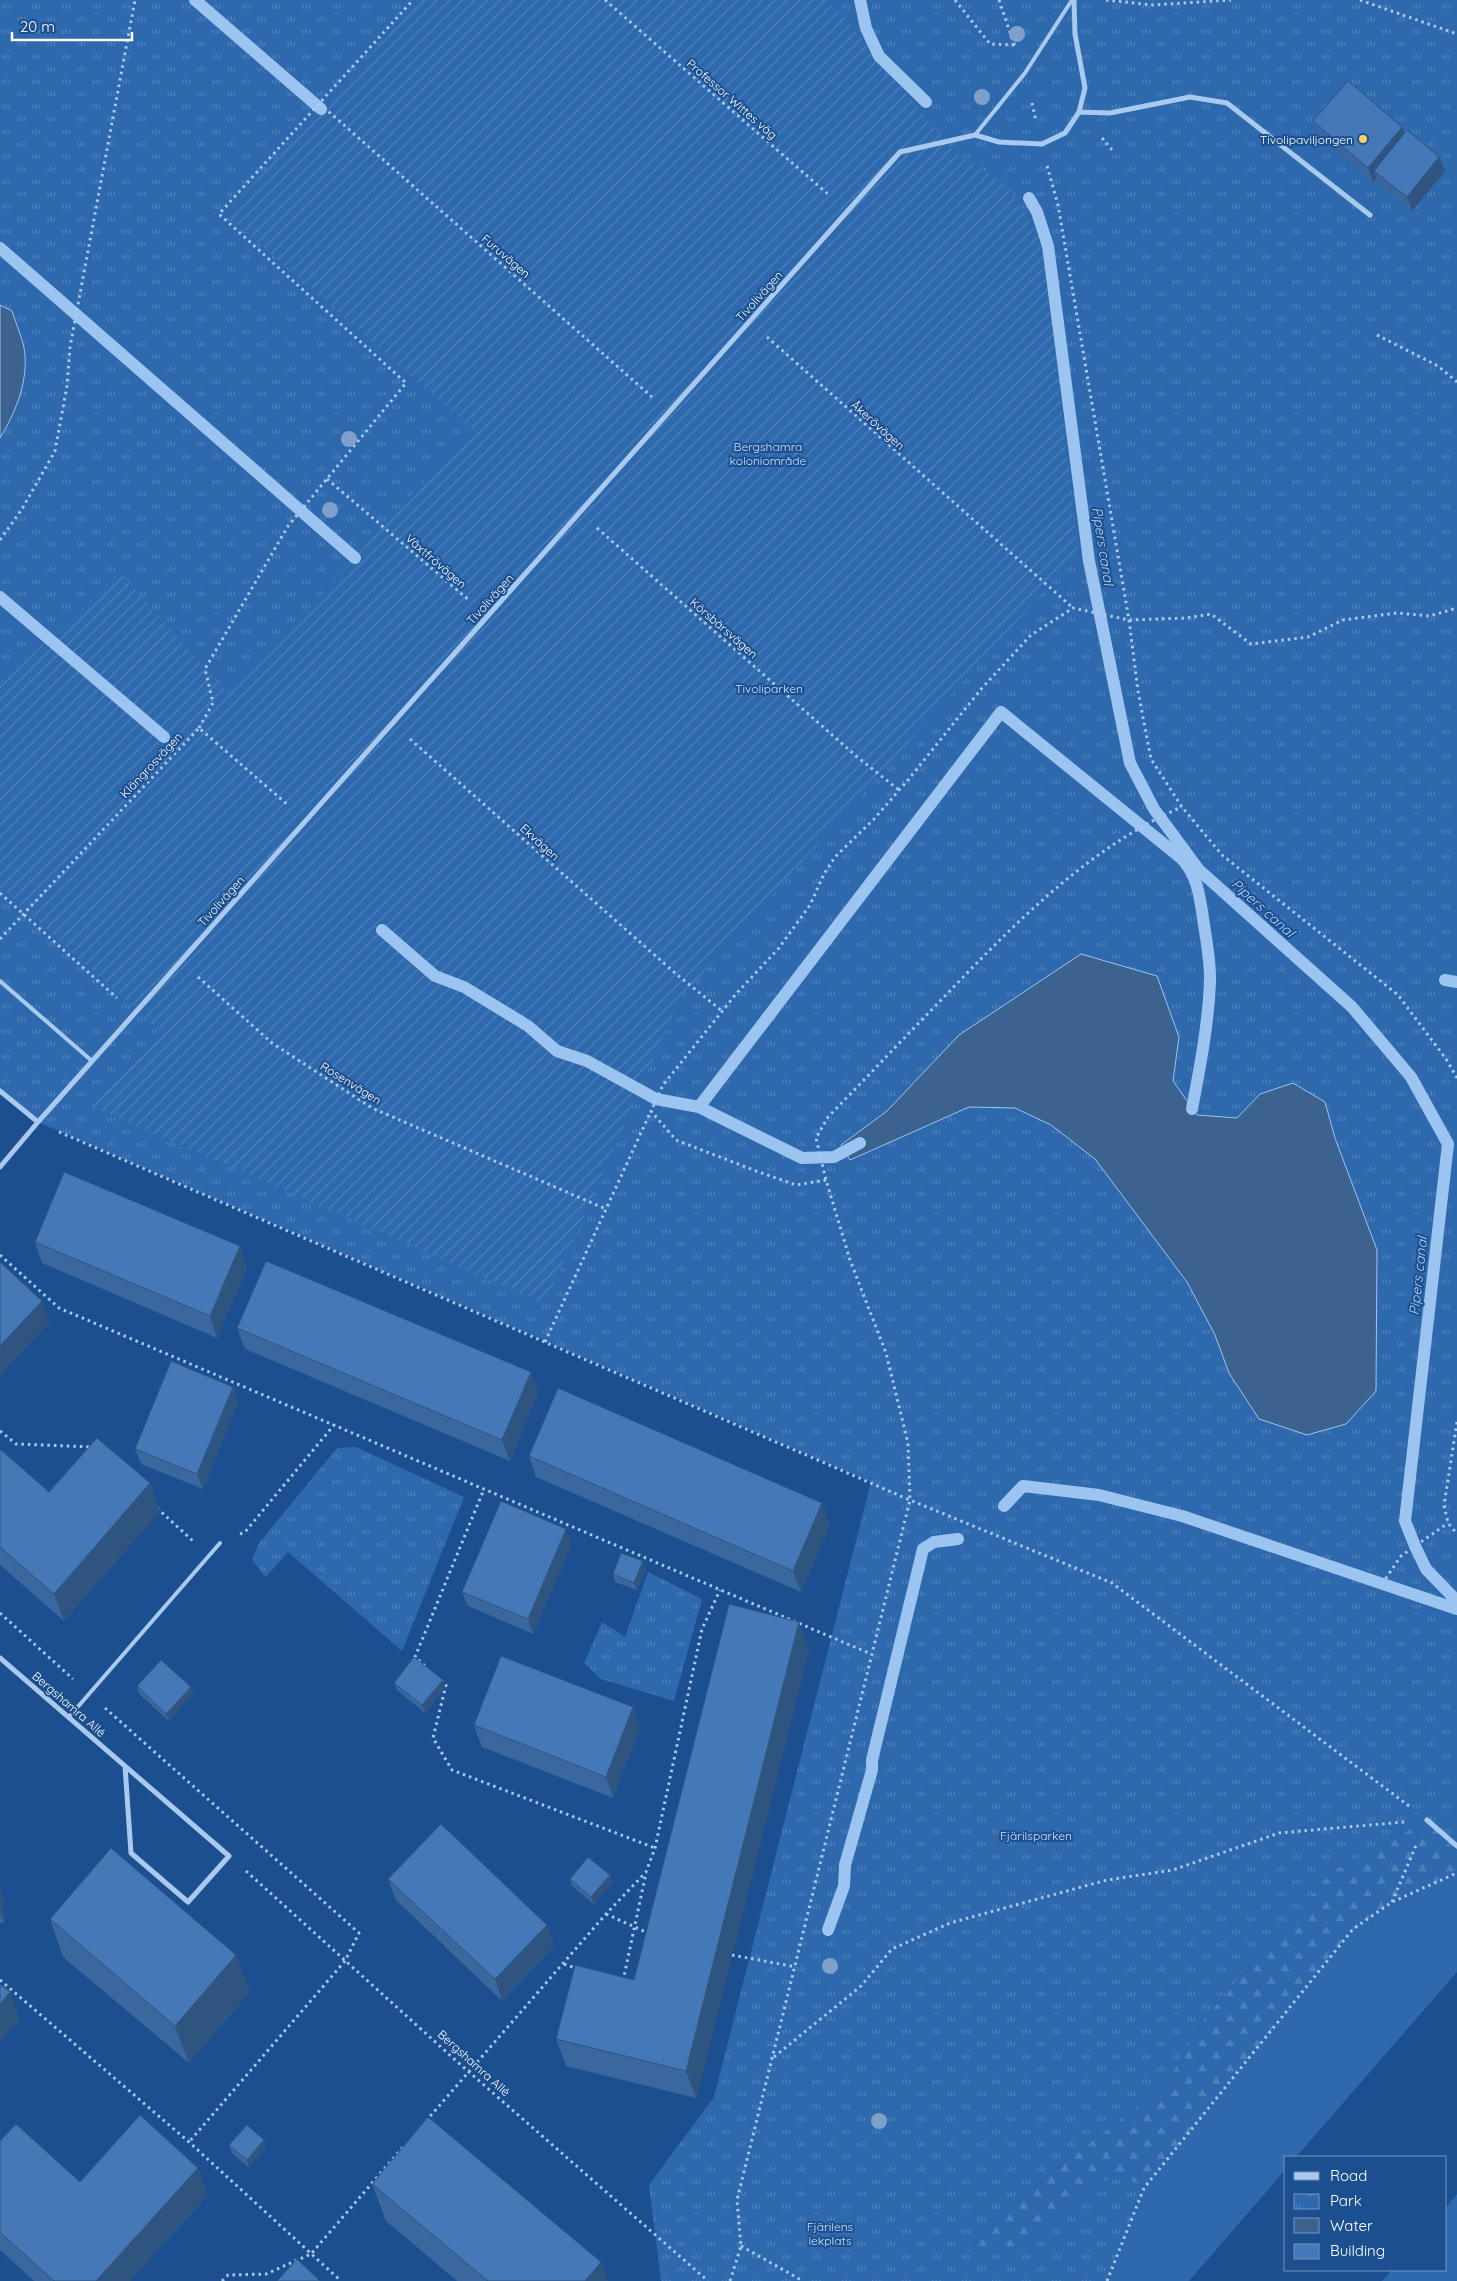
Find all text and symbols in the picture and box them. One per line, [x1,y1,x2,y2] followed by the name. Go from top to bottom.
[12,10,132,42] scale bar
[20,17,55,36] text: 20 m
[684,56,780,142] street label: Professor Wittes väg
[1260,132,1353,147] place label: Tivolipaviljongen
[1357,133,1369,145] marker: Tivolipaviljongen
[479,231,533,281] street label: Furuvägen
[732,267,786,325] street label: Tivolivägen
[848,397,908,453] street label: Åkerövägen
[730,439,807,468] park label: Bergshamra koloniområde
[1088,506,1118,588] water label: Pipers canal
[402,530,470,592] street label: Växtfrövägen
[463,570,517,628] street label: Tivolivägen
[687,594,761,662] street label: Körsbärsvägen
[735,681,803,696] park label: Tivoliparken
[117,729,185,801] street label: Klängrosvägen
[517,820,563,864] street label: Ekvägen
[194,872,248,930] street label: Tivolivägen
[1228,875,1300,942] water label: Pipers canal
[318,1058,384,1108] street label: Rosenvägen
[1405,1234,1431,1316] water label: Pipers canal
[29,1668,109,1740] street label: Bergshamra Allé
[1000,1828,1072,1843] park label: Fjärilsparken
[435,2027,513,2100] street label: Bergshamra Allé
[1284,2156,1447,2271] legend
[1330,2166,1367,2185] text: Road
[1330,2191,1362,2210] text: Park
[1330,2216,1373,2235] text: Water
[807,2219,854,2248] park label: Fjärilens lekplats
[1330,2241,1385,2260] text: Building

